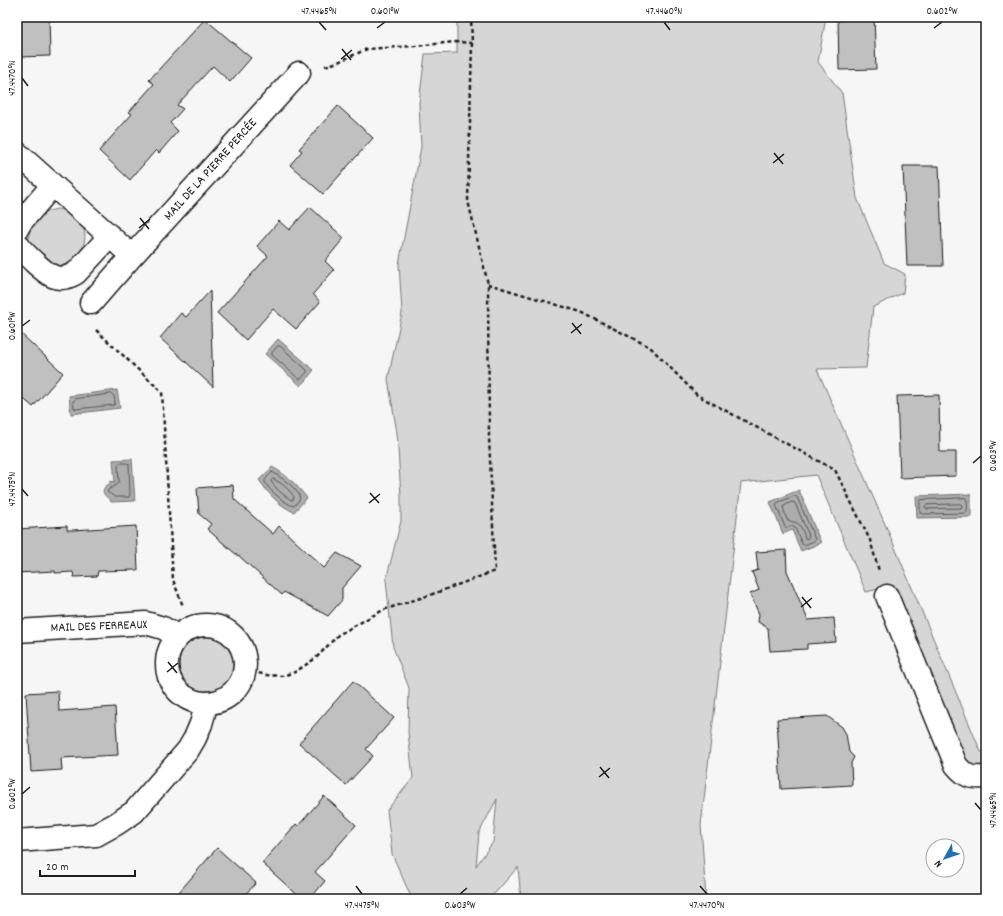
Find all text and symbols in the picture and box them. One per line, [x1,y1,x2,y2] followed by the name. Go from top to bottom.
[301,5,337,19] text: 47.4465°N
[371,5,400,19] text: 0.601°W
[646,5,682,19] text: 47.4460°N
[927,5,958,19] text: 0.602°W
[6,60,20,96] text: 47.4470°N
[160,115,262,225] street label: MAIL DE LA PIERRE PERCÉE
[6,311,20,340] text: 0.601°W
[987,440,1001,471] text: 0.603°W
[6,472,20,506] text: 47.4475°N
[50,616,148,638] street label: MAIL DES FERREAUX
[6,778,20,809] text: 0.602°W
[987,792,1001,828] text: 47.4465°N
[925,838,965,878] north arrow
[40,852,135,878] scale bar
[931,855,947,870] text: N
[46,859,69,876] text: 20 m
[345,899,379,913] text: 47.4475°N
[445,899,476,913] text: 0.603°W
[689,899,725,913] text: 47.4470°N

